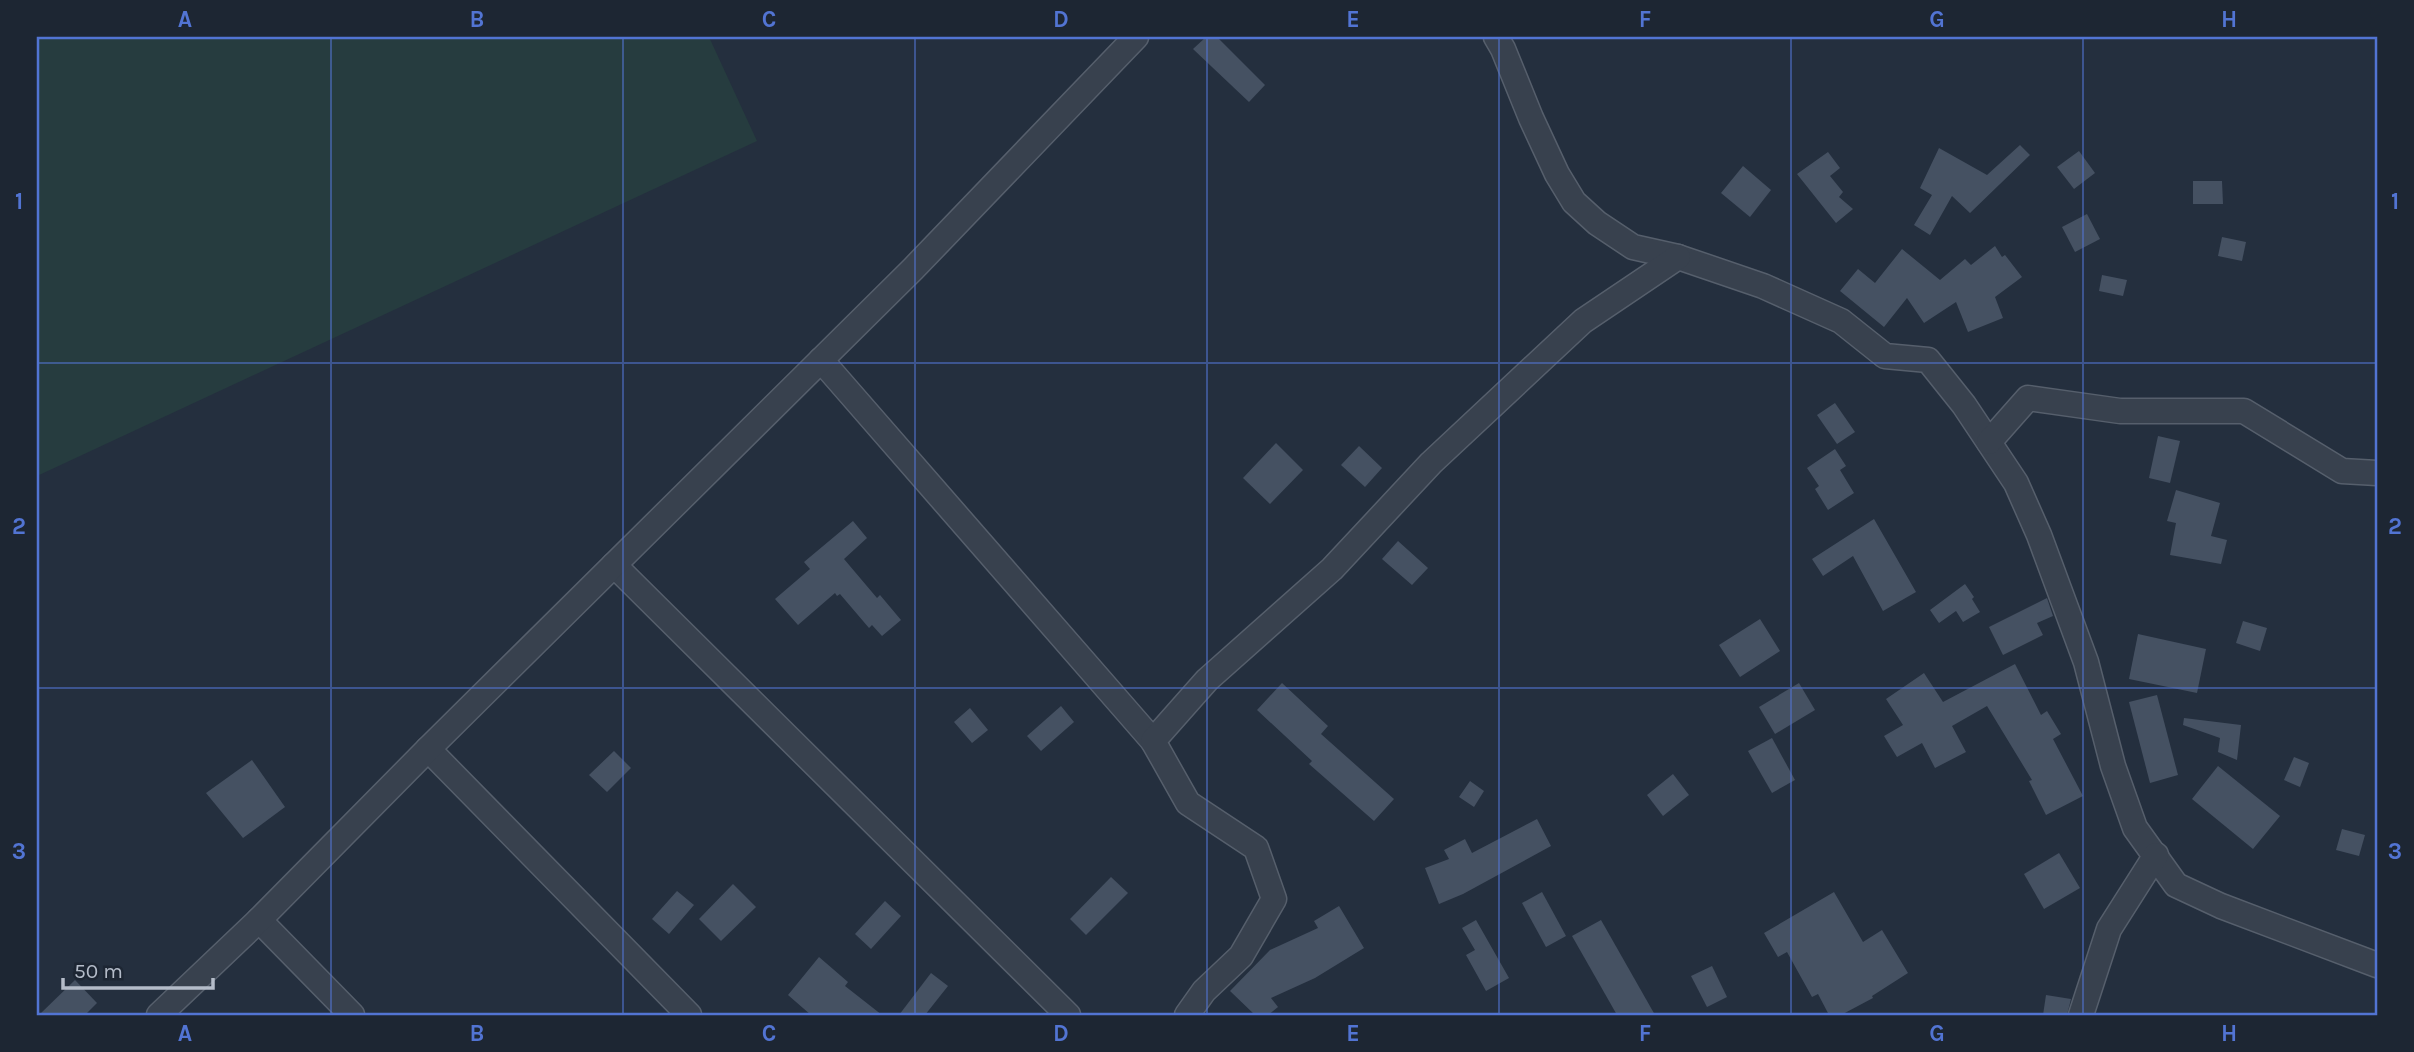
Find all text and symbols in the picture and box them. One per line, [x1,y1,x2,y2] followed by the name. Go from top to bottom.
[178,6,192,33] text: A
[470,6,484,33] text: B
[762,6,776,33] text: C
[1053,6,1069,33] text: D
[1346,6,1360,33] text: E
[1639,6,1651,33] text: F
[1929,6,1945,33] text: G
[2221,6,2237,33] text: H
[15,188,23,215] text: 1
[2391,188,2399,215] text: 1
[12,513,26,540] text: 2
[2388,513,2402,540] text: 2
[12,838,26,865] text: 3
[2388,838,2402,865] text: 3
[63,947,214,991] scale bar
[74,959,123,983] text: 50 m
[178,1020,192,1047] text: A
[470,1020,484,1047] text: B
[762,1020,776,1047] text: C
[1053,1020,1069,1047] text: D
[1346,1020,1360,1047] text: E
[1639,1020,1651,1047] text: F
[1929,1020,1945,1047] text: G
[2221,1020,2237,1047] text: H

